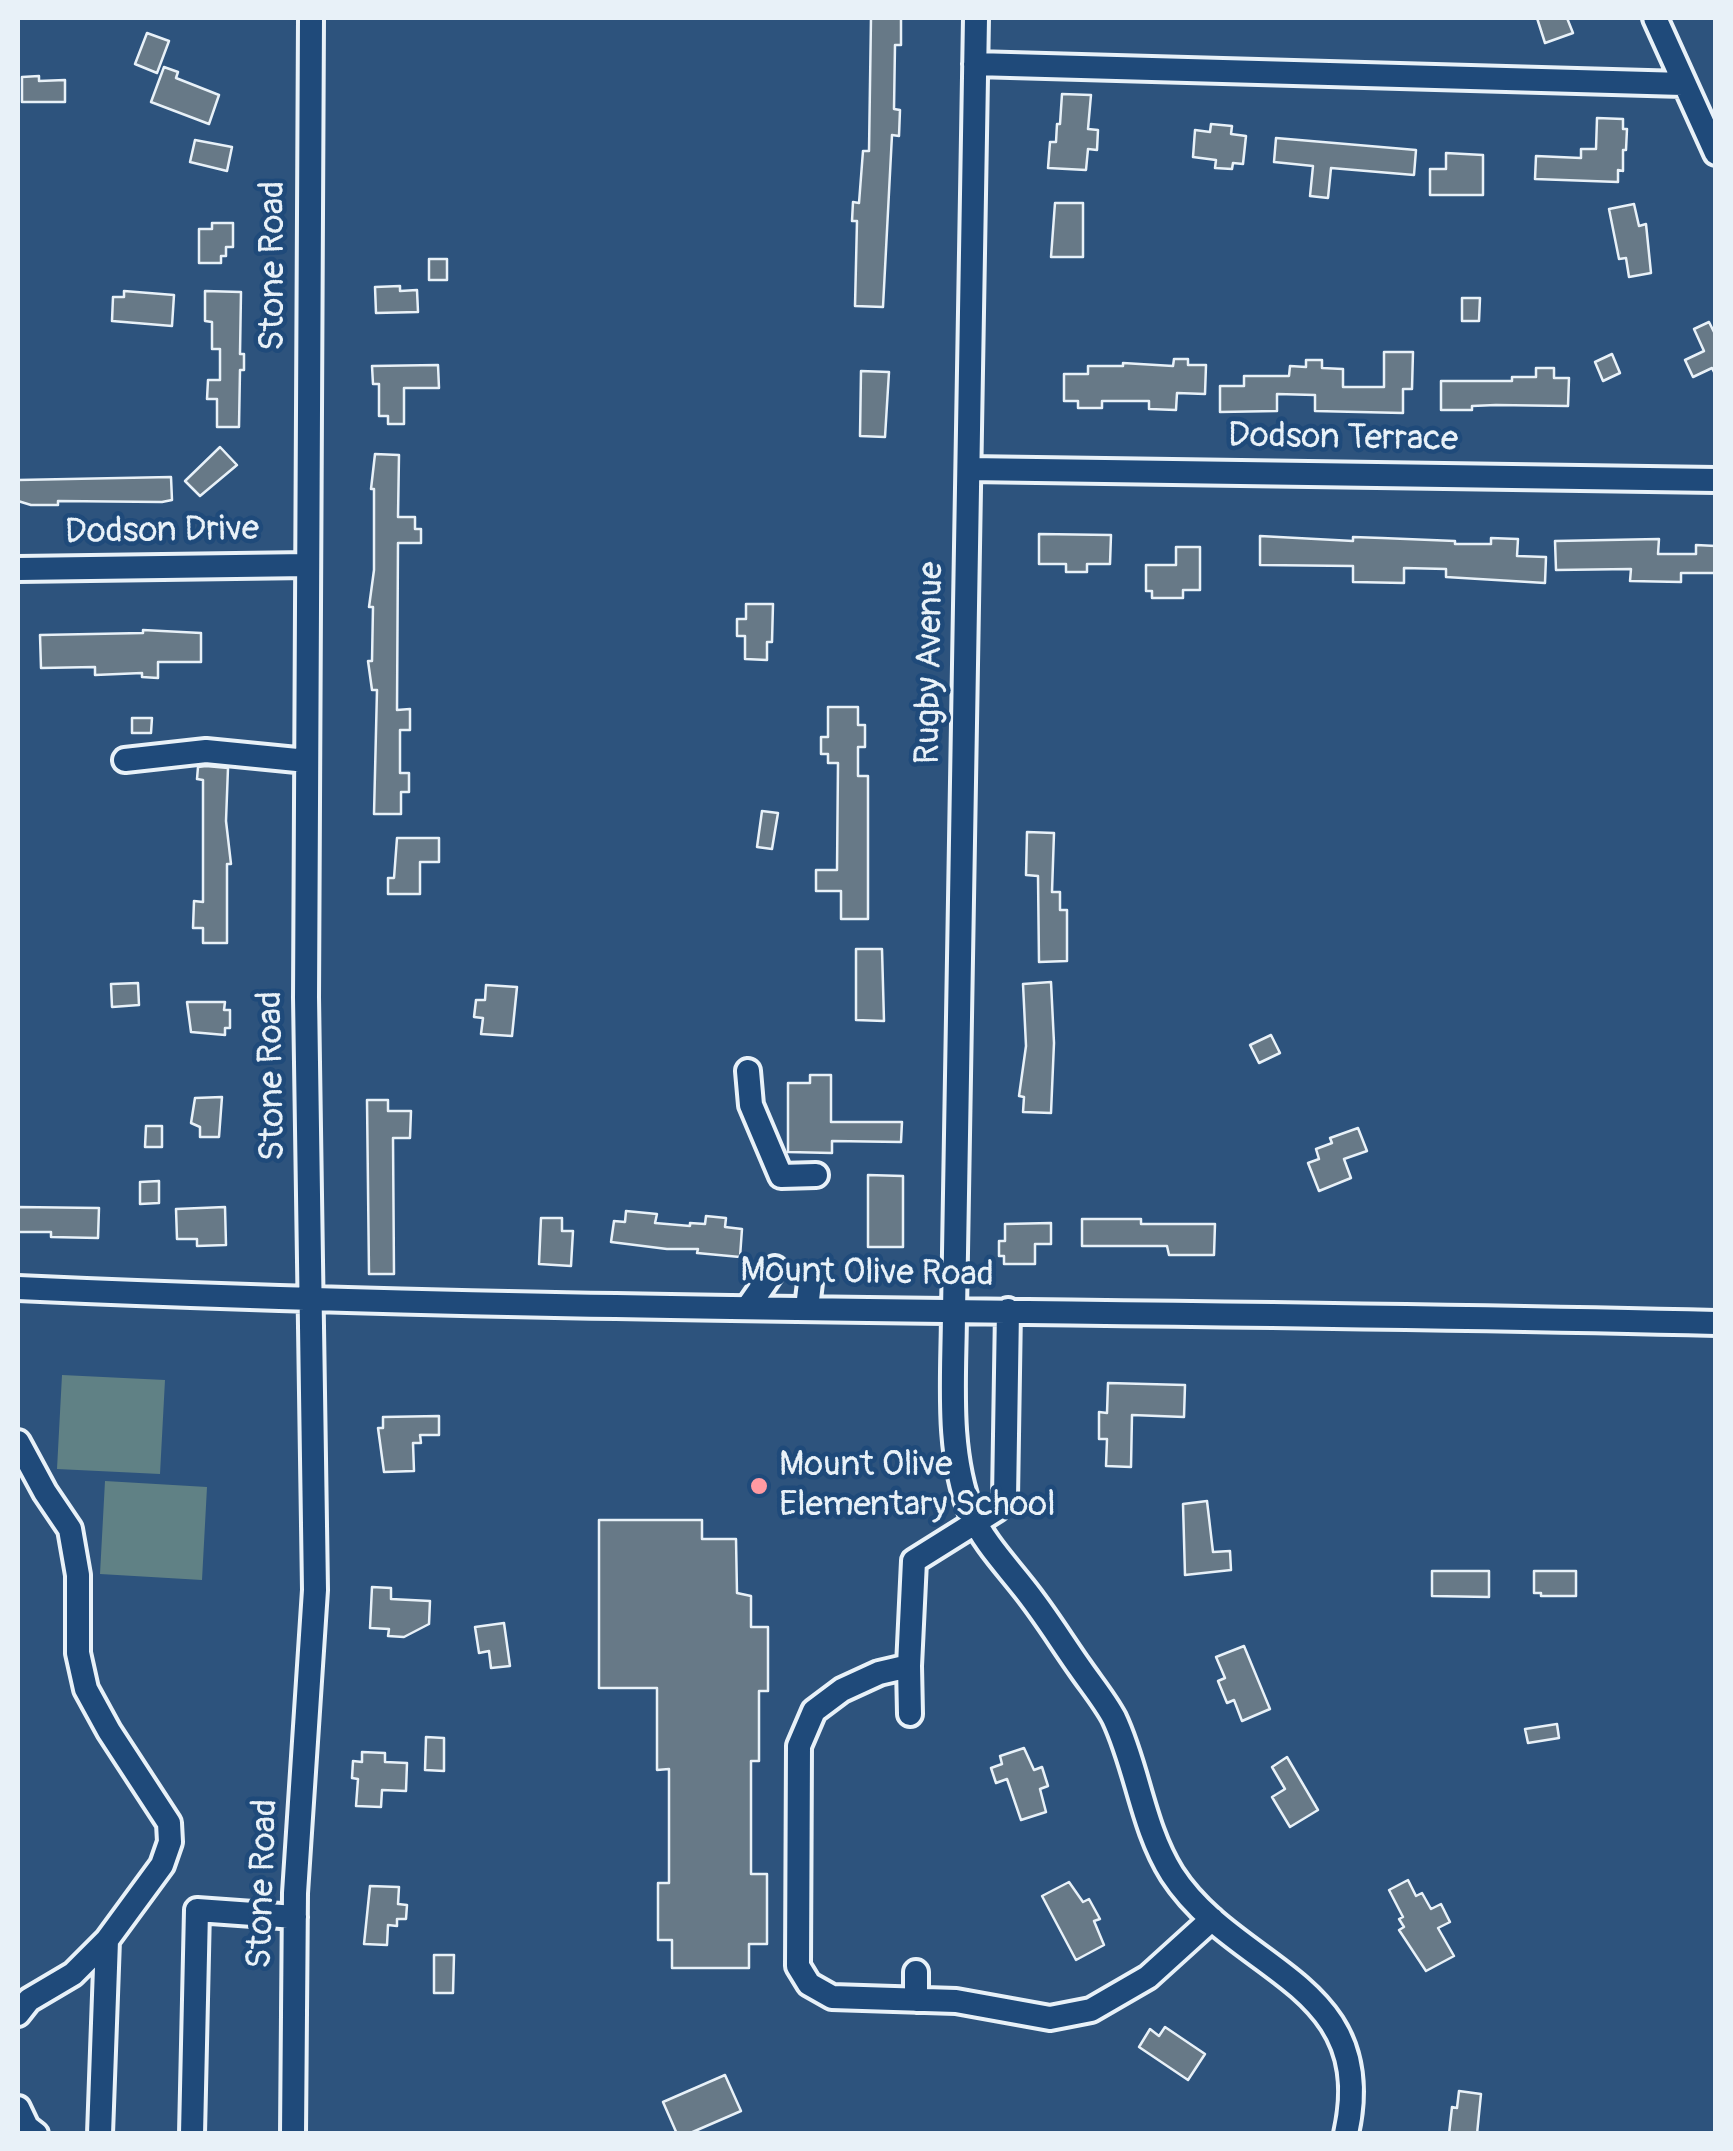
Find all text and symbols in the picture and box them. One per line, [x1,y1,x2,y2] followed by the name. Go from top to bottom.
[253,181,295,351] street label: Stone Road
[1228,416,1458,462] street label: Dodson Terrace
[65,509,259,555] street label: Dodson Drive
[908,561,954,765] street label: Rugby Avenue
[251,991,295,1161] street label: Stone Road
[740,1251,994,1297] street label: Mount Olive Road
[779,1445,1055,1527] place label: Mount Olive Elementary School
[748,1475,770,1497] marker: Mount Olive Elementary School
[240,1798,288,1970] street label: Stone Road

